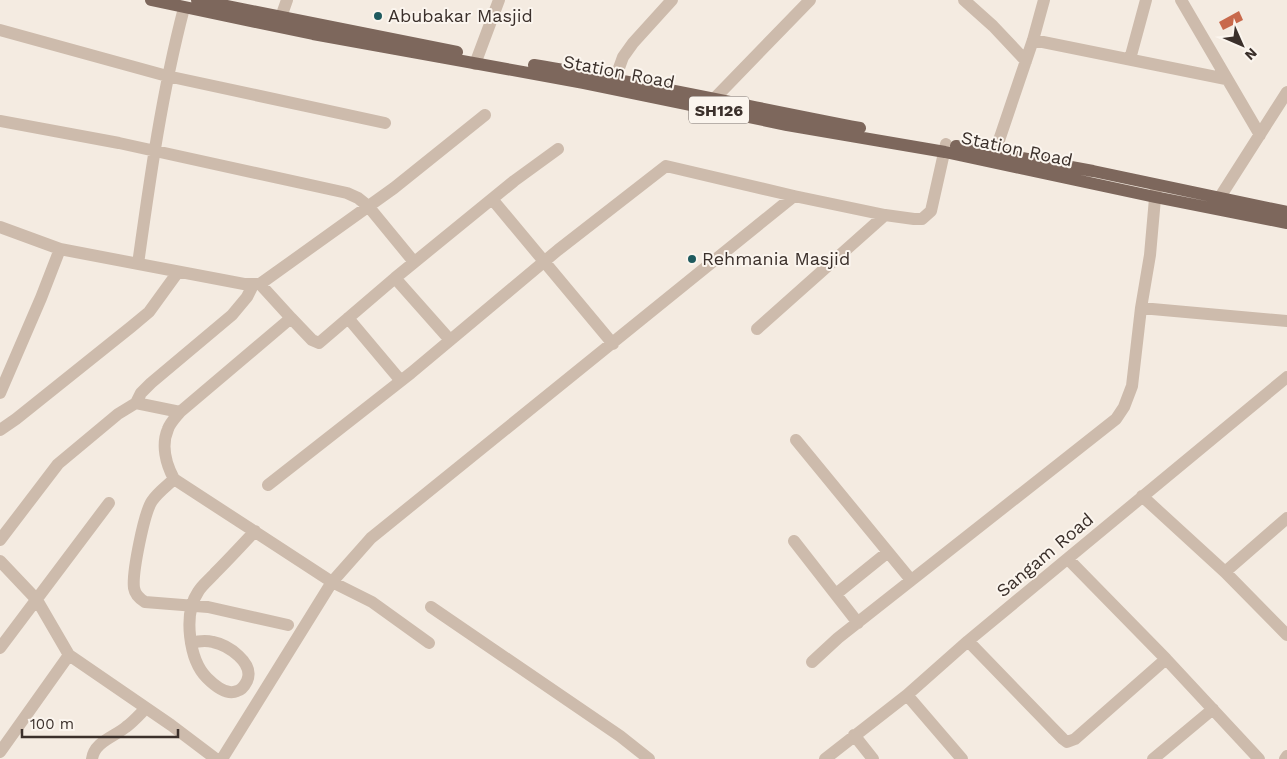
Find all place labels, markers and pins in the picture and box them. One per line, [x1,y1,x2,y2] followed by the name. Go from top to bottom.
[388,5,533,26] place label: Abubakar Masjid
[372,10,384,22] marker: Abubakar Masjid
[702,248,850,269] place label: Rehmania Masjid
[686,253,698,265] marker: Rehmania Masjid

